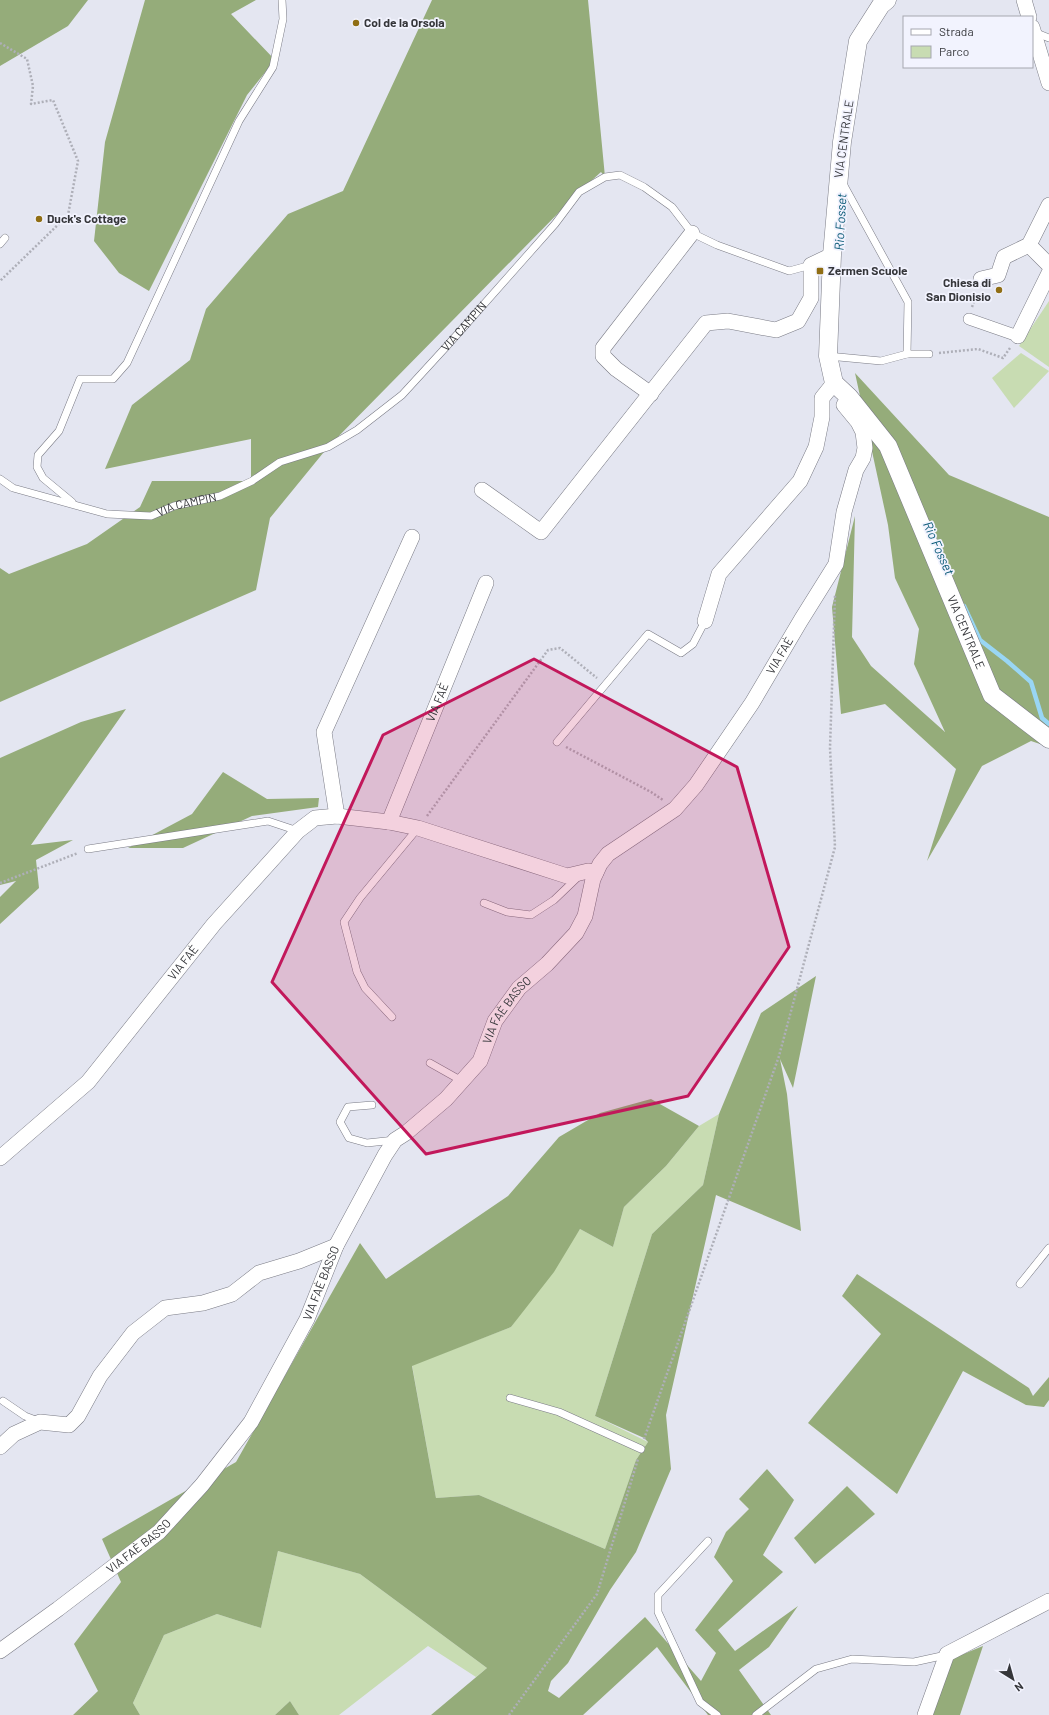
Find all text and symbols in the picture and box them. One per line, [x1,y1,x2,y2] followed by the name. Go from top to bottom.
[364,15,445,29] place label: Col de la Orsola
[903,16,1033,68] legend
[351,18,361,28] marker: Col de la Orsola
[939,24,974,38] text: Strada
[939,44,969,58] text: Parco
[831,99,855,179] street label: VIA CENTRALE
[831,193,850,251] water label: Rio Fosset
[47,211,127,225] place label: Duck's Cottage
[34,214,44,224] marker: Duck's Cottage
[828,263,908,277] place label: Zermen Scuole
[815,266,825,276] marker: Zermen Scuole
[926,275,991,303] place label: Chiesa di San Dionisio
[994,285,1004,295] marker: Chiesa di San Dionisio
[438,298,489,354] street label: VIA CAMPIN
[154,489,218,519] street label: VIA CAMPIN
[920,519,958,578] water label: Rio Fosset
[945,593,988,671] street label: VIA CENTRALE
[763,634,795,676] street label: VIA FAÈ
[422,681,451,724] street label: VIA FAÈ
[164,942,201,982] street label: VIA FAÈ
[479,973,534,1045] street label: VIA FAÈ BASSO
[299,1244,341,1322] street label: VIA FAÈ BASSO
[103,1516,173,1576] street label: VIA FAÈ BASSO
[993,1659,1033,1699] north arrow
[1012,1680,1026,1695] text: N

